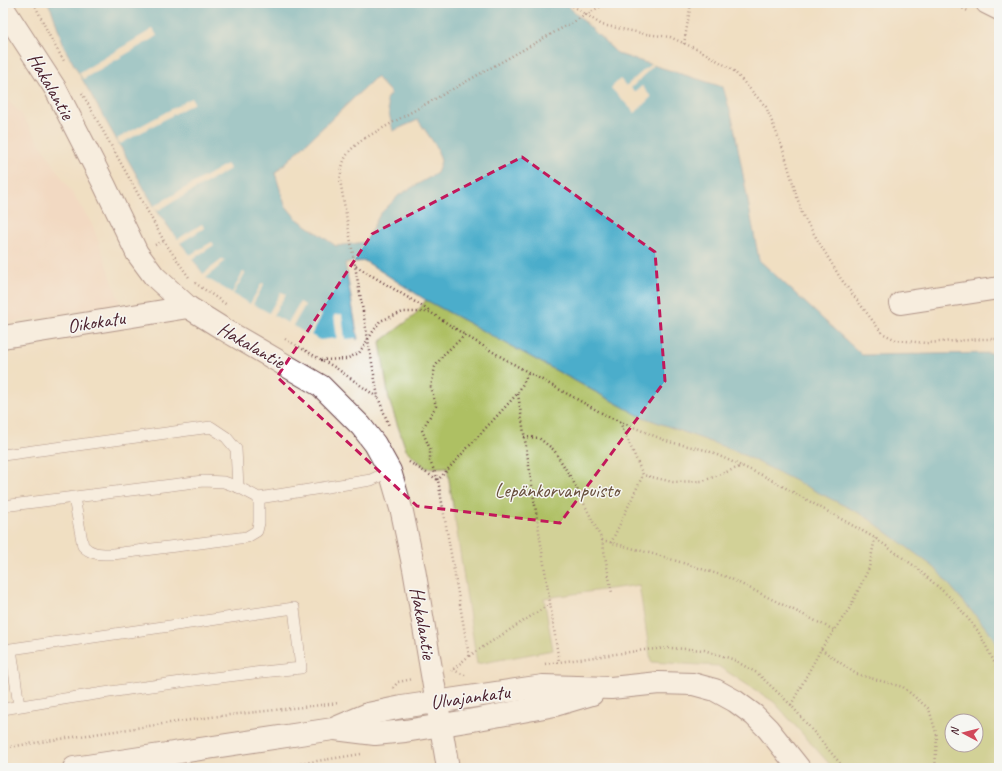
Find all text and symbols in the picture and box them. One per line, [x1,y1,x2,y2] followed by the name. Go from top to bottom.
[22,48,81,125] street label: Hakalantie
[65,305,128,339] street label: Oikokatu
[213,316,290,375] street label: Hakalantie
[495,478,621,503] park label: Lepänkorvanpuisto
[404,585,442,663] street label: Hakalantie
[429,679,513,715] street label: Ulvajankatu
[944,713,984,753] north arrow
[947,725,962,736] text: N

